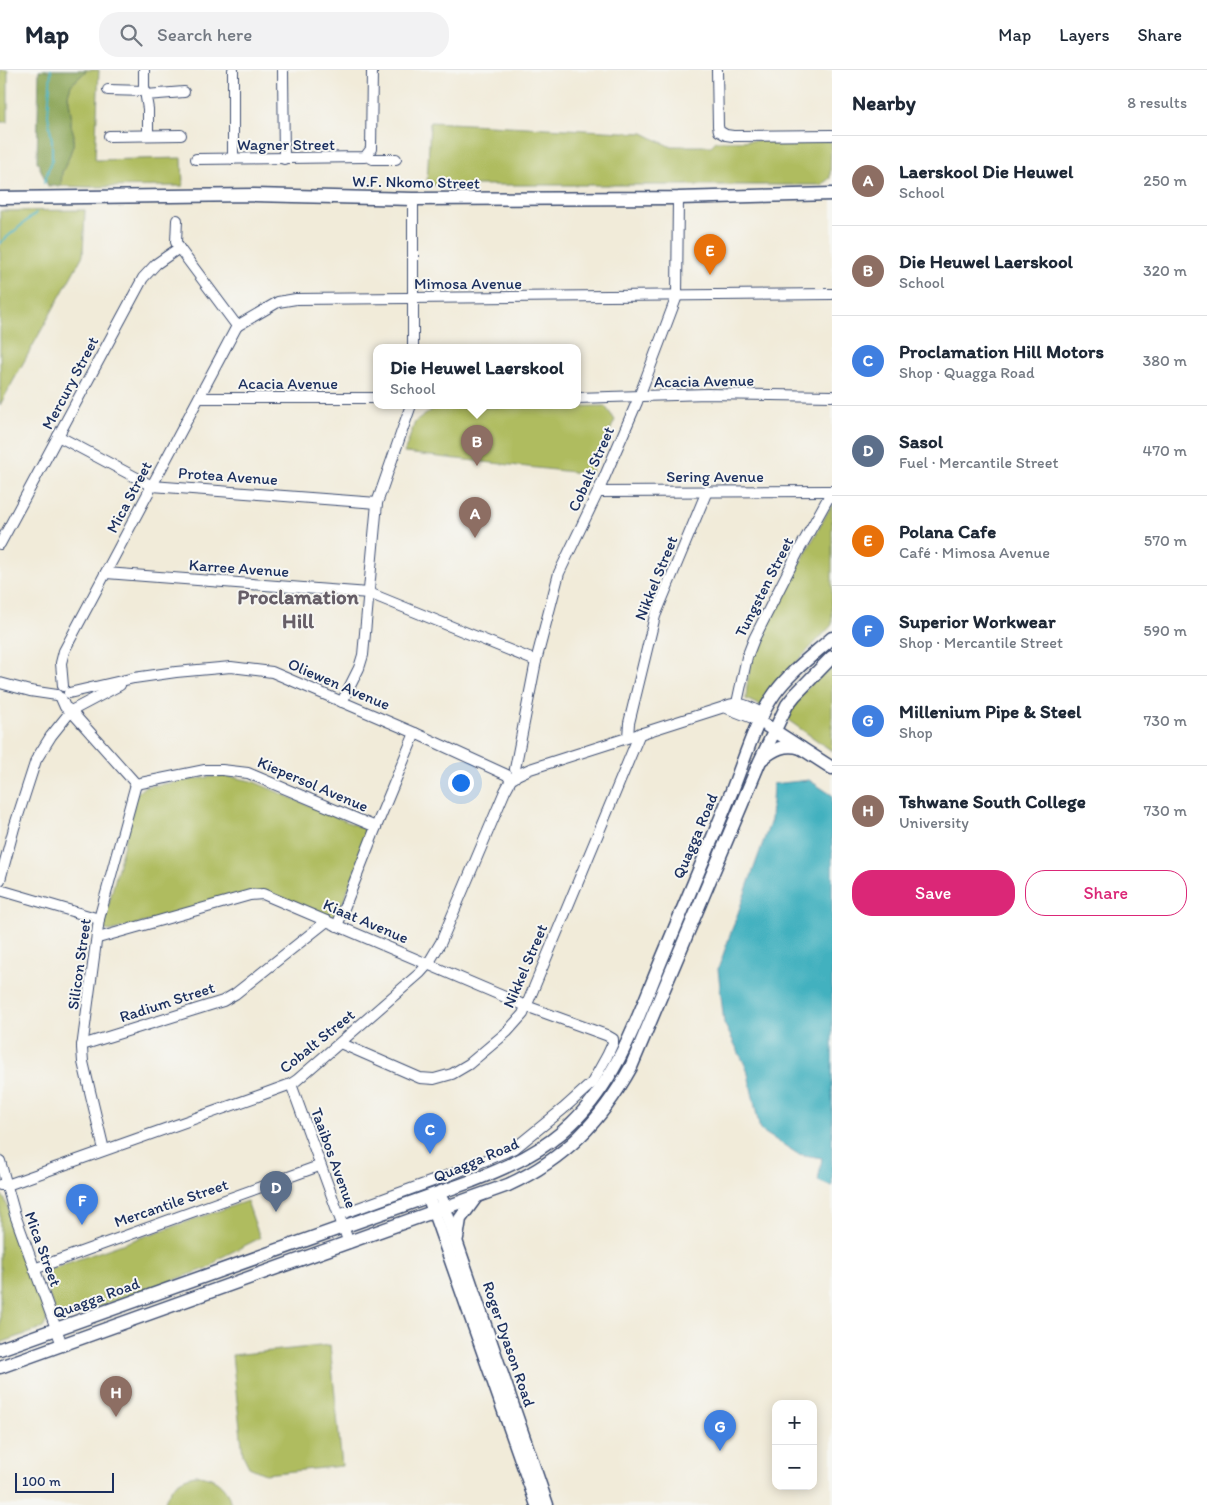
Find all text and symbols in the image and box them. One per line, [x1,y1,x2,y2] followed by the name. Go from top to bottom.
[99,12,449,57] search box
[25,20,69,49] text: Map
[117,21,145,49] icon: search
[157,23,252,46] text: Search here
[998,24,1031,46] text: Map
[1059,24,1109,46] text: Layers
[1137,24,1182,46] text: Share
[852,90,916,115] text: Nearby
[1127,93,1187,112] text: 8 results
[237,135,335,154] street label: Wagner Street
[899,160,1073,183] text: Laerskool Die Heuwel
[352,171,480,193] street label: W.F. Nkomo Street
[863,171,873,190] text: A
[1143,171,1187,190] text: 250 m
[899,183,945,202] text: School
[694,234,726,275] pin: E
[899,250,1073,273] text: Die Heuwel Laerskool
[863,261,873,280] text: B
[1143,261,1187,280] text: 320 m
[899,273,945,292] text: School
[414,274,522,293] street label: Mimosa Avenue
[38,333,102,433] street label: Mercury Street
[899,340,1104,363] text: Proclamation Hill Motors
[373,344,581,409] popup
[863,351,873,370] text: C
[1143,351,1187,370] text: 380 m
[390,356,564,379] text: Die Heuwel Laerskool
[899,363,1035,382] text: Shop · Quagga Road
[654,371,755,391] street label: Acacia Avenue
[238,374,338,393] street label: Acacia Avenue
[390,379,436,398] text: School
[564,424,618,514] street label: Cobalt Street
[461,425,493,466] pin: B
[899,430,943,453] text: Sasol
[863,441,873,460] text: D
[1143,441,1187,460] text: 470 m
[899,453,1058,472] text: Fuel · Mercantile Street
[102,458,156,536] street label: Mica Street
[177,463,279,489] street label: Protea Avenue
[666,467,764,486] street label: Sering Avenue
[459,497,491,538] pin: A
[899,520,996,543] text: Polana Cafe
[864,531,872,550] text: E
[1144,531,1187,550] text: 570 m
[630,533,682,623] street label: Nikkel Street
[731,534,797,640] street label: Tungsten Street
[899,543,1050,562] text: Café · Mimosa Avenue
[188,555,290,581] street label: Karree Avenue
[237,584,359,633] district label: Proclamation Hill
[899,610,1055,633] text: Superior Workwear
[864,621,872,640] text: F
[1143,621,1187,640] text: 590 m
[899,633,1063,652] text: Shop · Mercantile Street
[285,654,393,714] street label: Oliewen Avenue
[899,700,1081,723] text: Millenium Pipe & Steel
[862,711,874,730] text: G
[1143,711,1187,730] text: 730 m
[899,723,933,742] text: Shop
[255,752,371,816] street label: Kiepersol Avenue
[448,770,474,796] your location
[668,790,722,882] street label: Quagga Road
[899,790,1086,813] text: Tshwane South College
[862,801,874,820] text: H
[1143,801,1187,820] text: 730 m
[899,813,969,832] text: University
[852,870,1015,916] button: Save
[1025,870,1187,916] button: Share
[320,894,412,948] street label: Kiaat Avenue
[63,917,95,1011] street label: Silicon Street
[499,921,551,1011] street label: Nikkel Street
[117,978,217,1026] street label: Radium Street
[276,1005,358,1077] street label: Cobalt Street
[307,1105,361,1211] street label: Taaibos Avenue
[414,1113,446,1154] pin: C
[430,1133,522,1187] street label: Quagga Road
[260,1171,292,1212] pin: D
[112,1175,230,1231] street label: Mercantile Street
[66,1184,98,1225] pin: F
[21,1209,65,1289] street label: Mica Street
[50,1273,142,1322] street label: Quagga Road
[479,1279,539,1410] street label: Roger Dyason Road
[100,1376,132,1417] pin: H
[772,1400,817,1490] map controls
[772,1400,817,1445] button: +
[704,1410,736,1451] pin: G
[772,1445,817,1490] button: −
[15,1470,114,1493] scale bar
[22,1473,61,1490] text: 100 m

